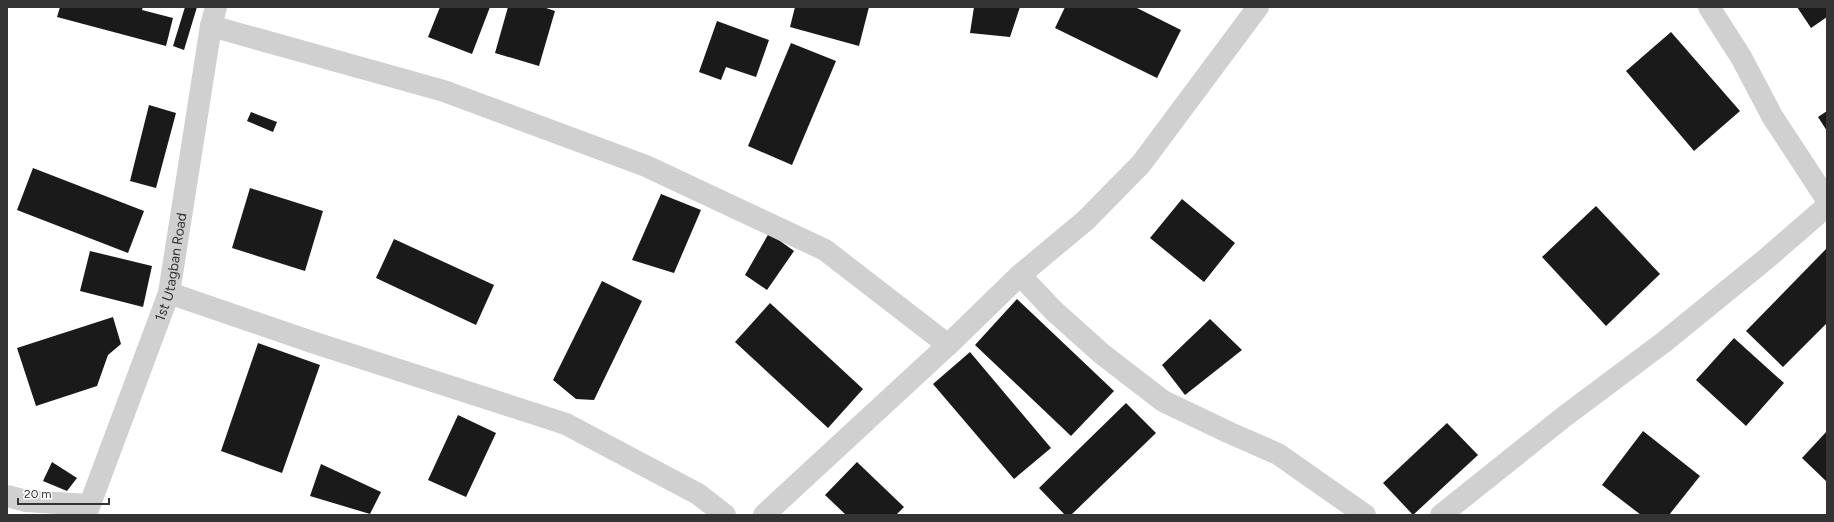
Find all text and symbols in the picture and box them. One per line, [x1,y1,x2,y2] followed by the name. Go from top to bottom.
[151,211,191,324] street label: 1st Utagban Road
[18,480,109,506] scale bar
[24,487,52,501] text: 20 m

